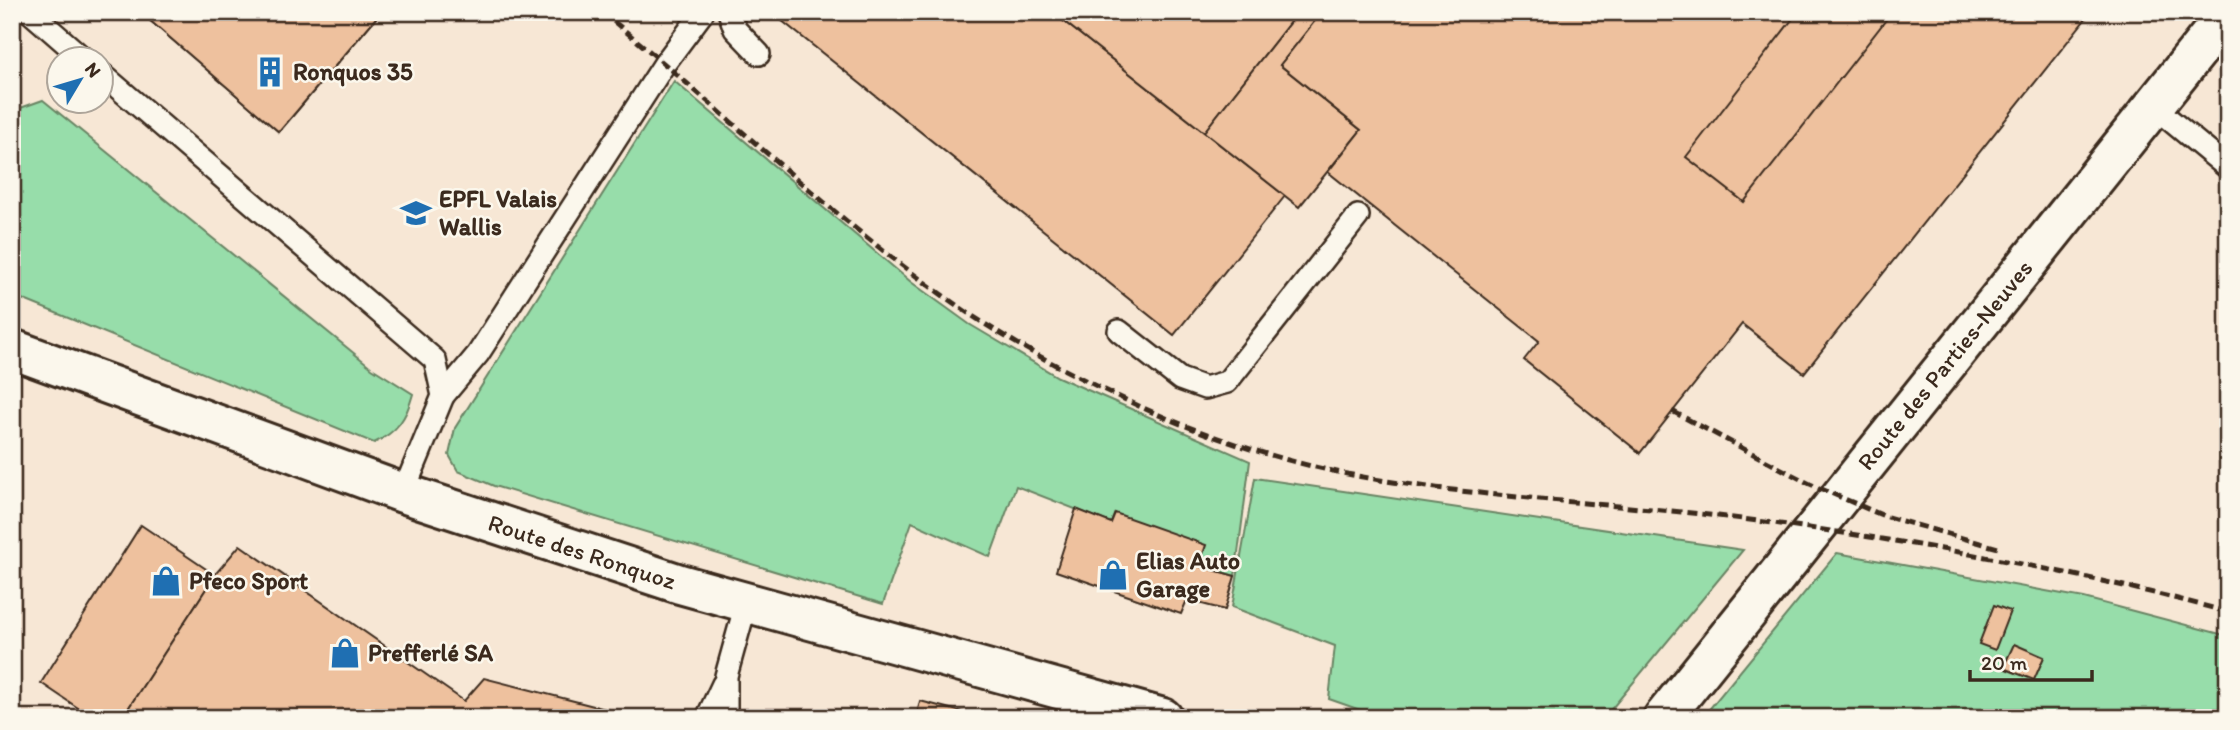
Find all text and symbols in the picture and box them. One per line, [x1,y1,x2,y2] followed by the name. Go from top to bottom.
[46,46,116,116] north arrow
[253,55,287,89] building icon: Ronquos 35
[293,57,413,87] place label: Ronquos 35
[80,58,106,82] text: N
[439,184,557,241] place label: EPFL Valais Wallis
[399,196,433,230] school or university icon: EPFL Valais Wallis
[1851,254,2038,476] street label: Route des Parties-Neuves
[485,508,680,596] street label: Route des Ronquoz
[1136,546,1240,604] place label: Elias Auto Garage
[1096,558,1130,592] shop icon: Elias Auto Garage
[149,564,183,598] shop icon: Pfeco Sport
[189,566,308,596] place label: Pfeco Sport
[328,636,362,670] shop icon: Prefferlé SA
[368,638,494,667] place label: Prefferlé SA
[1970,639,2093,683] scale bar
[1981,650,2028,675] text: 20 m

